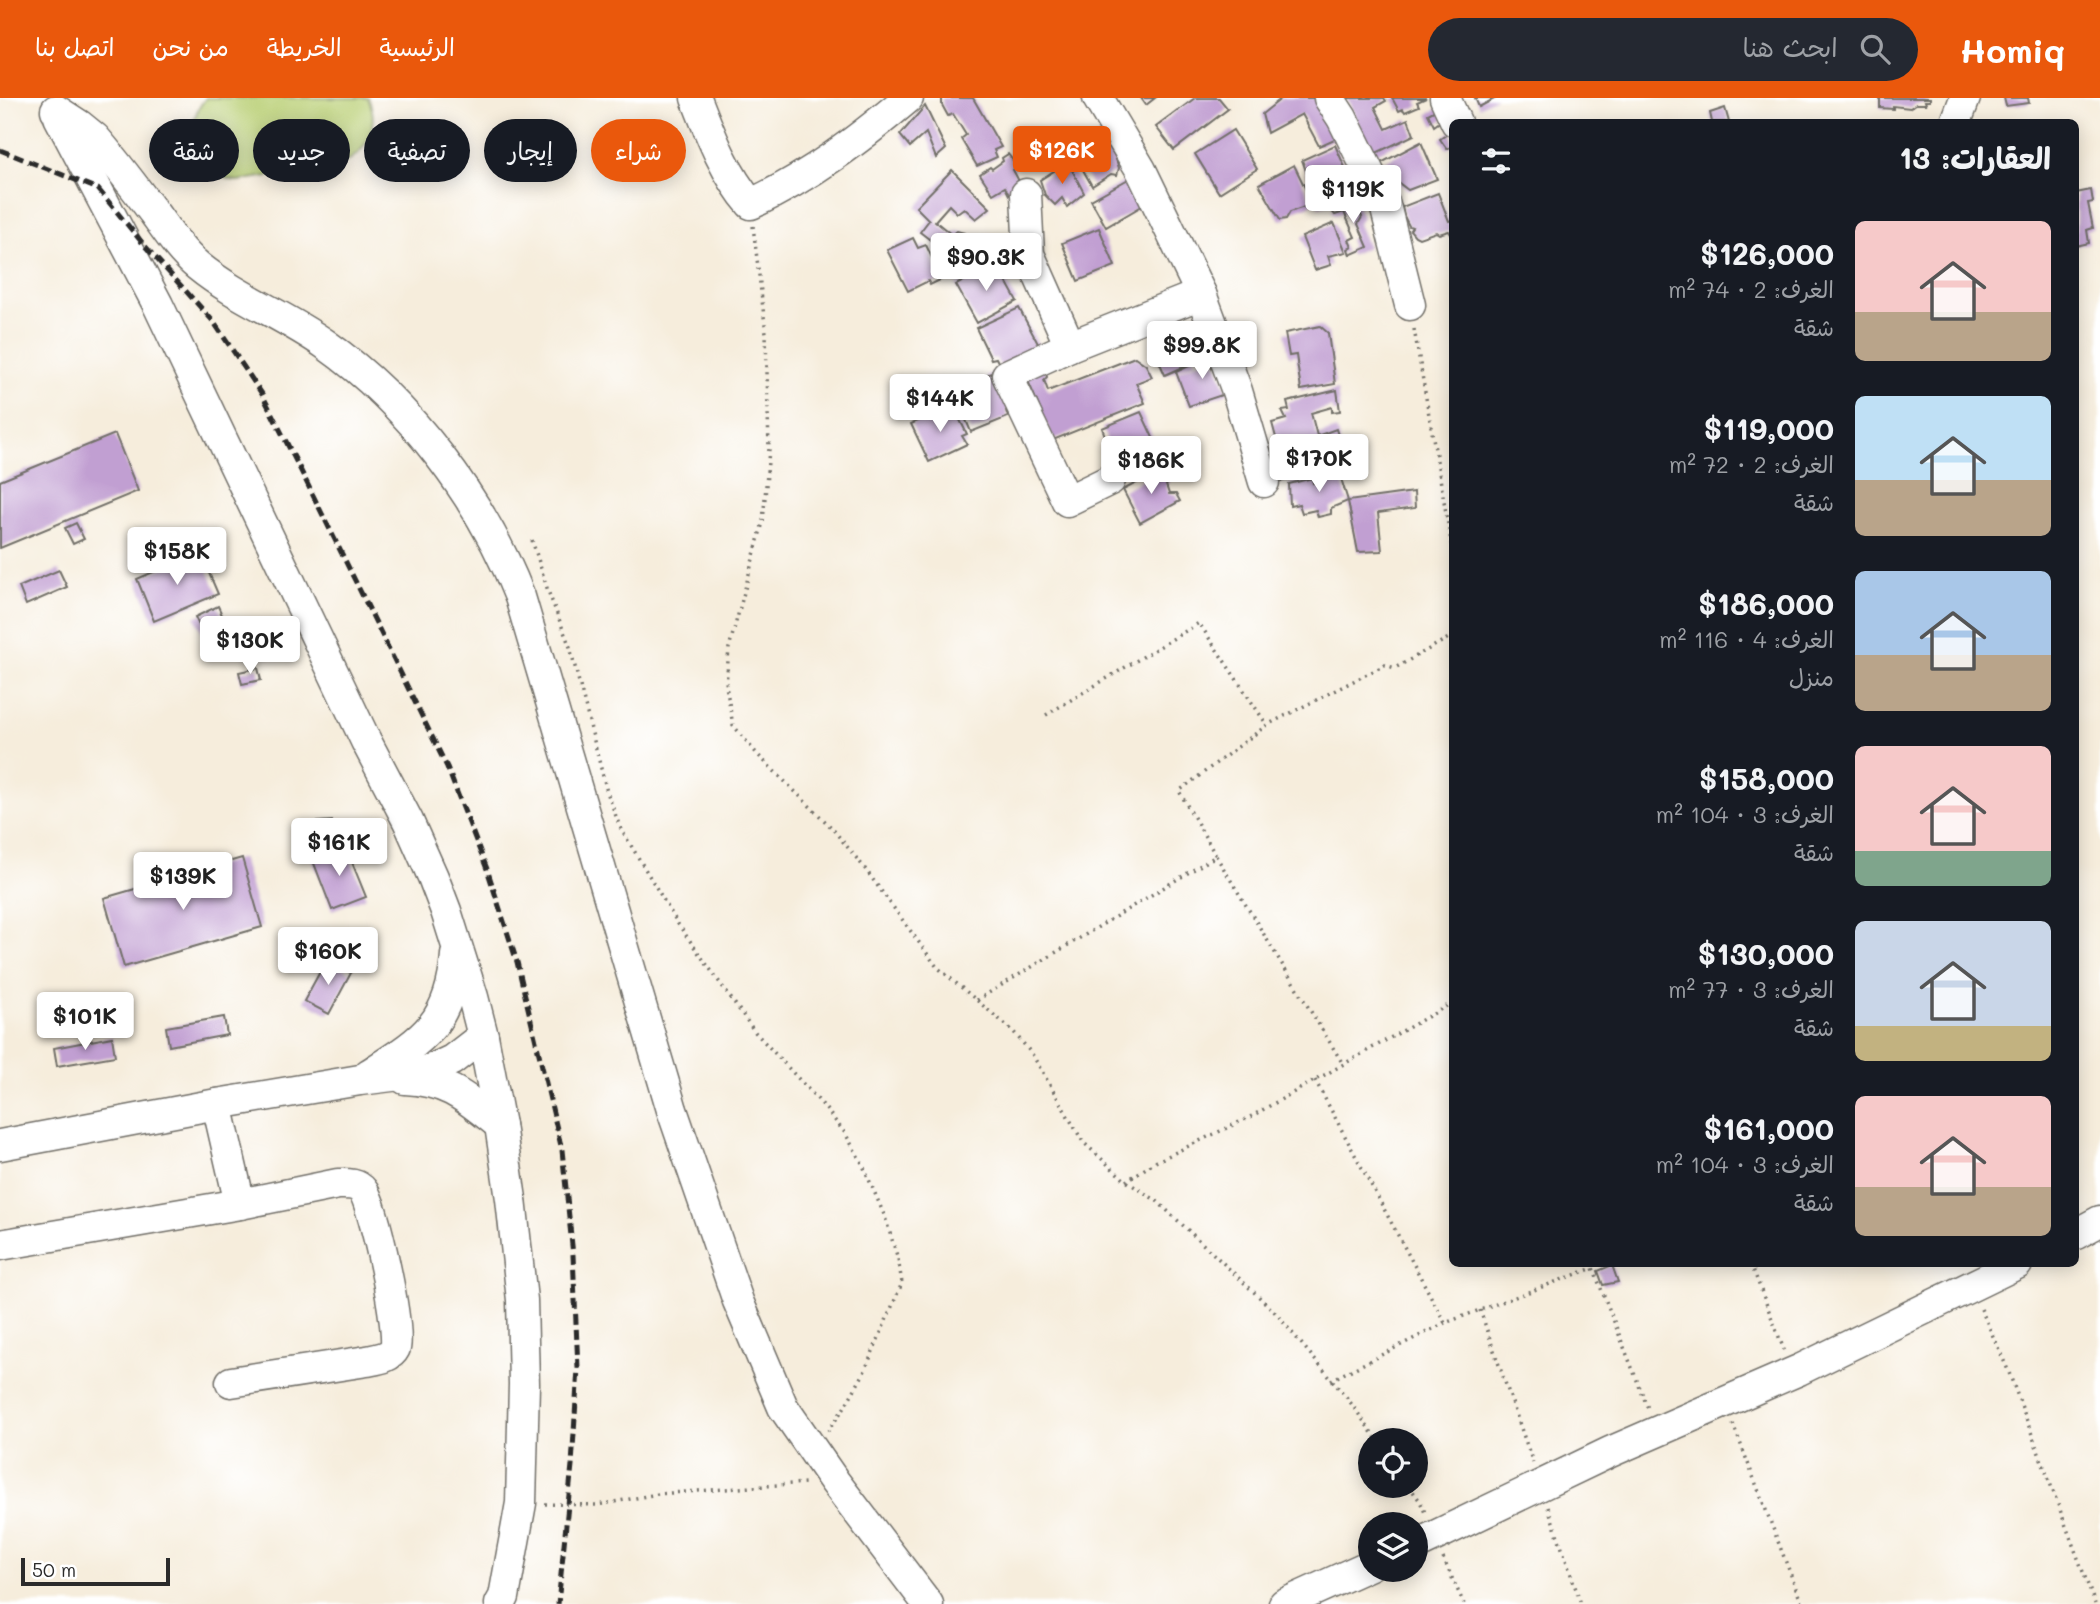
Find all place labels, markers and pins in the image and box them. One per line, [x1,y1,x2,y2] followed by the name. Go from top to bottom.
[1013,126,1111,186] pin: $126K
[1304,166,1402,225] pin: $119K
[929,234,1043,293] pin: $90.3K
[1145,322,1259,381] pin: $99.8K
[891,374,989,434] pin: $144K
[1270,434,1368,494] pin: $170K
[1102,436,1200,496] pin: $186K
[128,528,226,587] pin: $158K
[201,616,299,676] pin: $130K
[290,818,388,878] pin: $161K
[134,852,232,912] pin: $139K
[279,928,377,987] pin: $160K
[36,992,134,1052] pin: $101K

